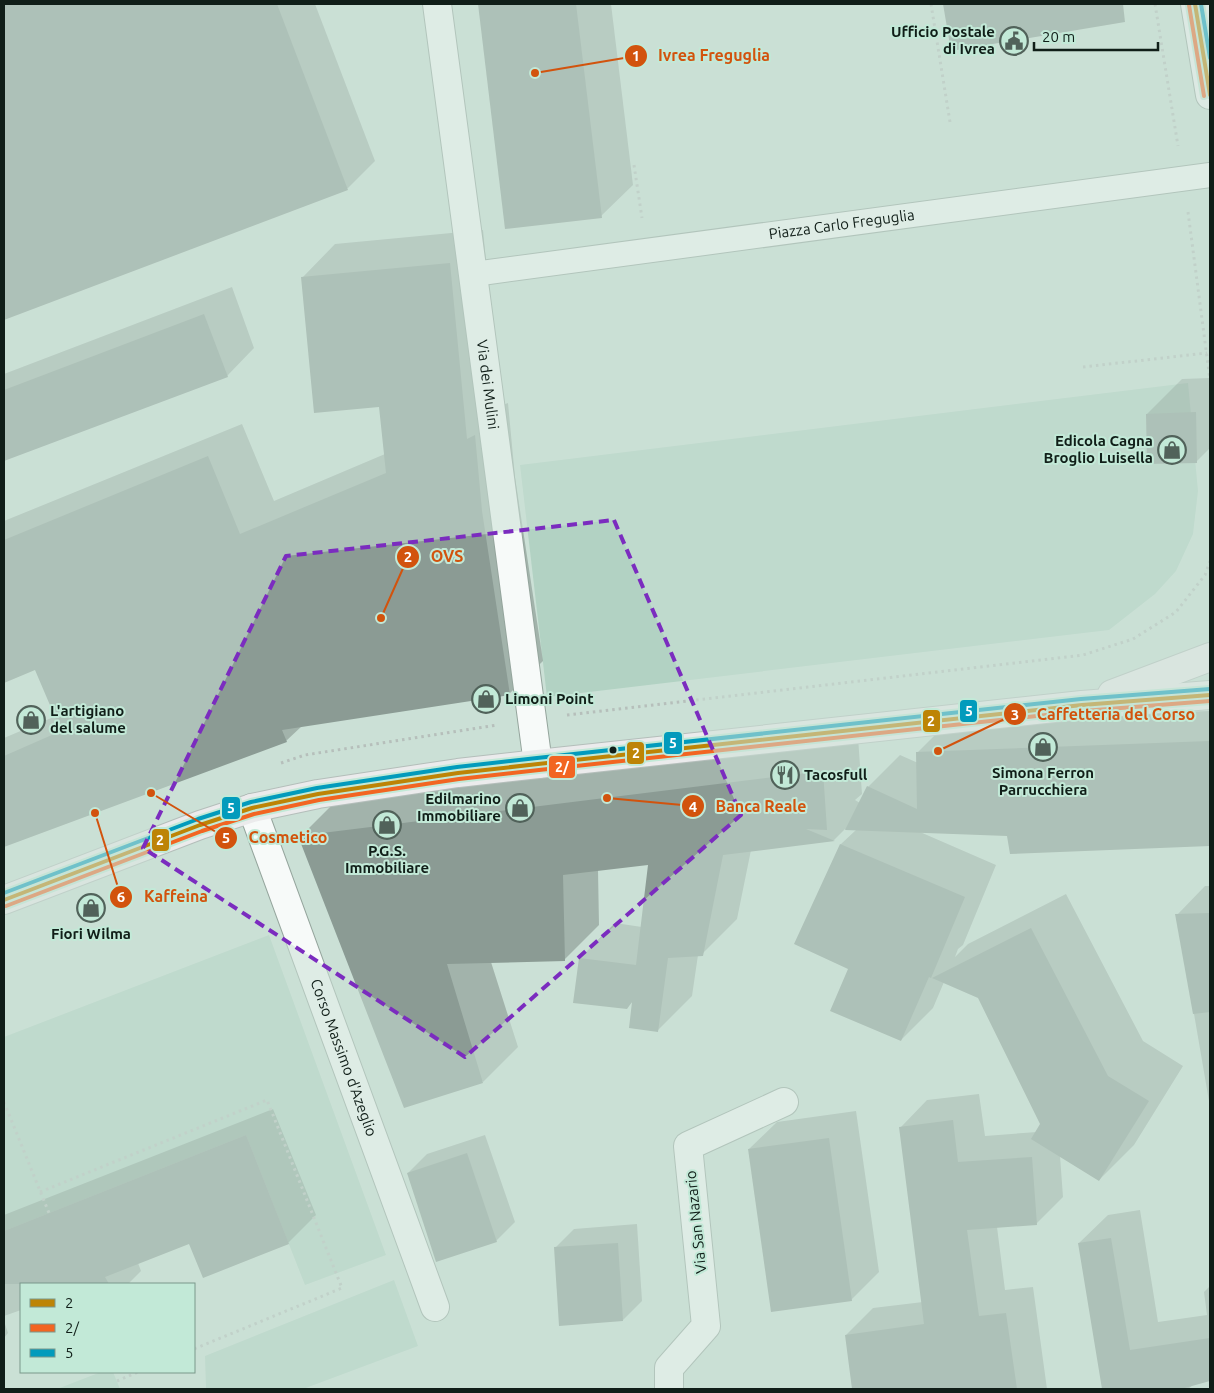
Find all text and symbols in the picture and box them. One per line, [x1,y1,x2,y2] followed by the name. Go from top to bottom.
[1034,20,1158,52] scale bar
[891,23,995,57] place label: Ufficio Postale di Ivrea
[999,26,1029,56] public building icon: Ufficio Postale di Ivrea
[1042,28,1075,45] text: 20 m
[623,40,780,71] callout: Ivrea Freguglia
[658,46,770,64] text: Ivrea Freguglia
[632,47,640,64] text: 1
[768,206,916,242] street label: Piazza Carlo Freguglia
[474,339,502,431] street label: Via dei Mulini
[1044,432,1153,466] place label: Edicola Cagna Broglio Luisella
[1157,435,1187,465] shop icon: Edicola Cagna Broglio Luisella
[396,541,473,572] callout: OVS
[431,547,463,565] text: OVS
[404,548,412,565] text: 2
[471,684,501,714] shop icon: Limoni Point
[505,690,594,707] place label: Limoni Point
[959,699,978,723] line badge: 5
[1002,699,1206,730] callout: Caffetteria del Corso
[50,702,126,736] place label: L'artigiano del salume
[965,703,973,719] text: 5
[16,705,46,735] shop icon: L'artigiano del salume
[1037,705,1195,723] text: Caffetteria del Corso
[1011,706,1019,723] text: 3
[922,709,941,733] line badge: 2
[927,713,935,729] text: 2
[663,731,683,755] line badge: 5
[1028,732,1058,762] shop icon: Simona Ferron Parrucchiera
[669,735,677,751] text: 5
[626,741,645,765] line badge: 2
[608,745,618,755] unlabelled marker
[632,745,640,761] text: 2
[548,755,576,779] line badge: 2/
[555,759,570,775] text: 2/
[770,760,800,790] restaurant icon: Tacosfull
[992,764,1094,798] place label: Simona Ferron Parrucchiera
[804,766,868,783] place label: Tacosfull
[417,790,501,824] place label: Edilmarino Immobiliare
[680,791,816,822] callout: Banca Reale
[505,793,535,823] shop icon: Edilmarino Immobiliare
[221,796,241,820] line badge: 5
[716,797,806,815] text: Banca Reale
[689,798,697,815] text: 4
[227,800,235,816] text: 5
[372,810,402,840] shop icon: P.G.S. Immobiliare
[213,822,337,853] callout: Cosmetico
[151,828,170,852] line badge: 2
[249,828,327,846] text: Cosmetico
[222,829,230,846] text: 5
[156,832,164,848] text: 2
[345,842,429,876] place label: P.G.S. Immobiliare
[109,881,218,912] callout: Kaffeina
[144,887,208,905] text: Kaffeina
[117,888,125,905] text: 6
[76,893,106,923] shop icon: Fiori Wilma
[51,925,131,942] place label: Fiori Wilma
[307,976,381,1139] street label: Corso Massimo d'Azeglio
[682,1170,709,1274] street label: Via San Nazario
[20,1283,195,1373] legend
[65,1294,73,1311] text: 2
[65,1319,79,1336] text: 2/
[65,1344,73,1361] text: 5

